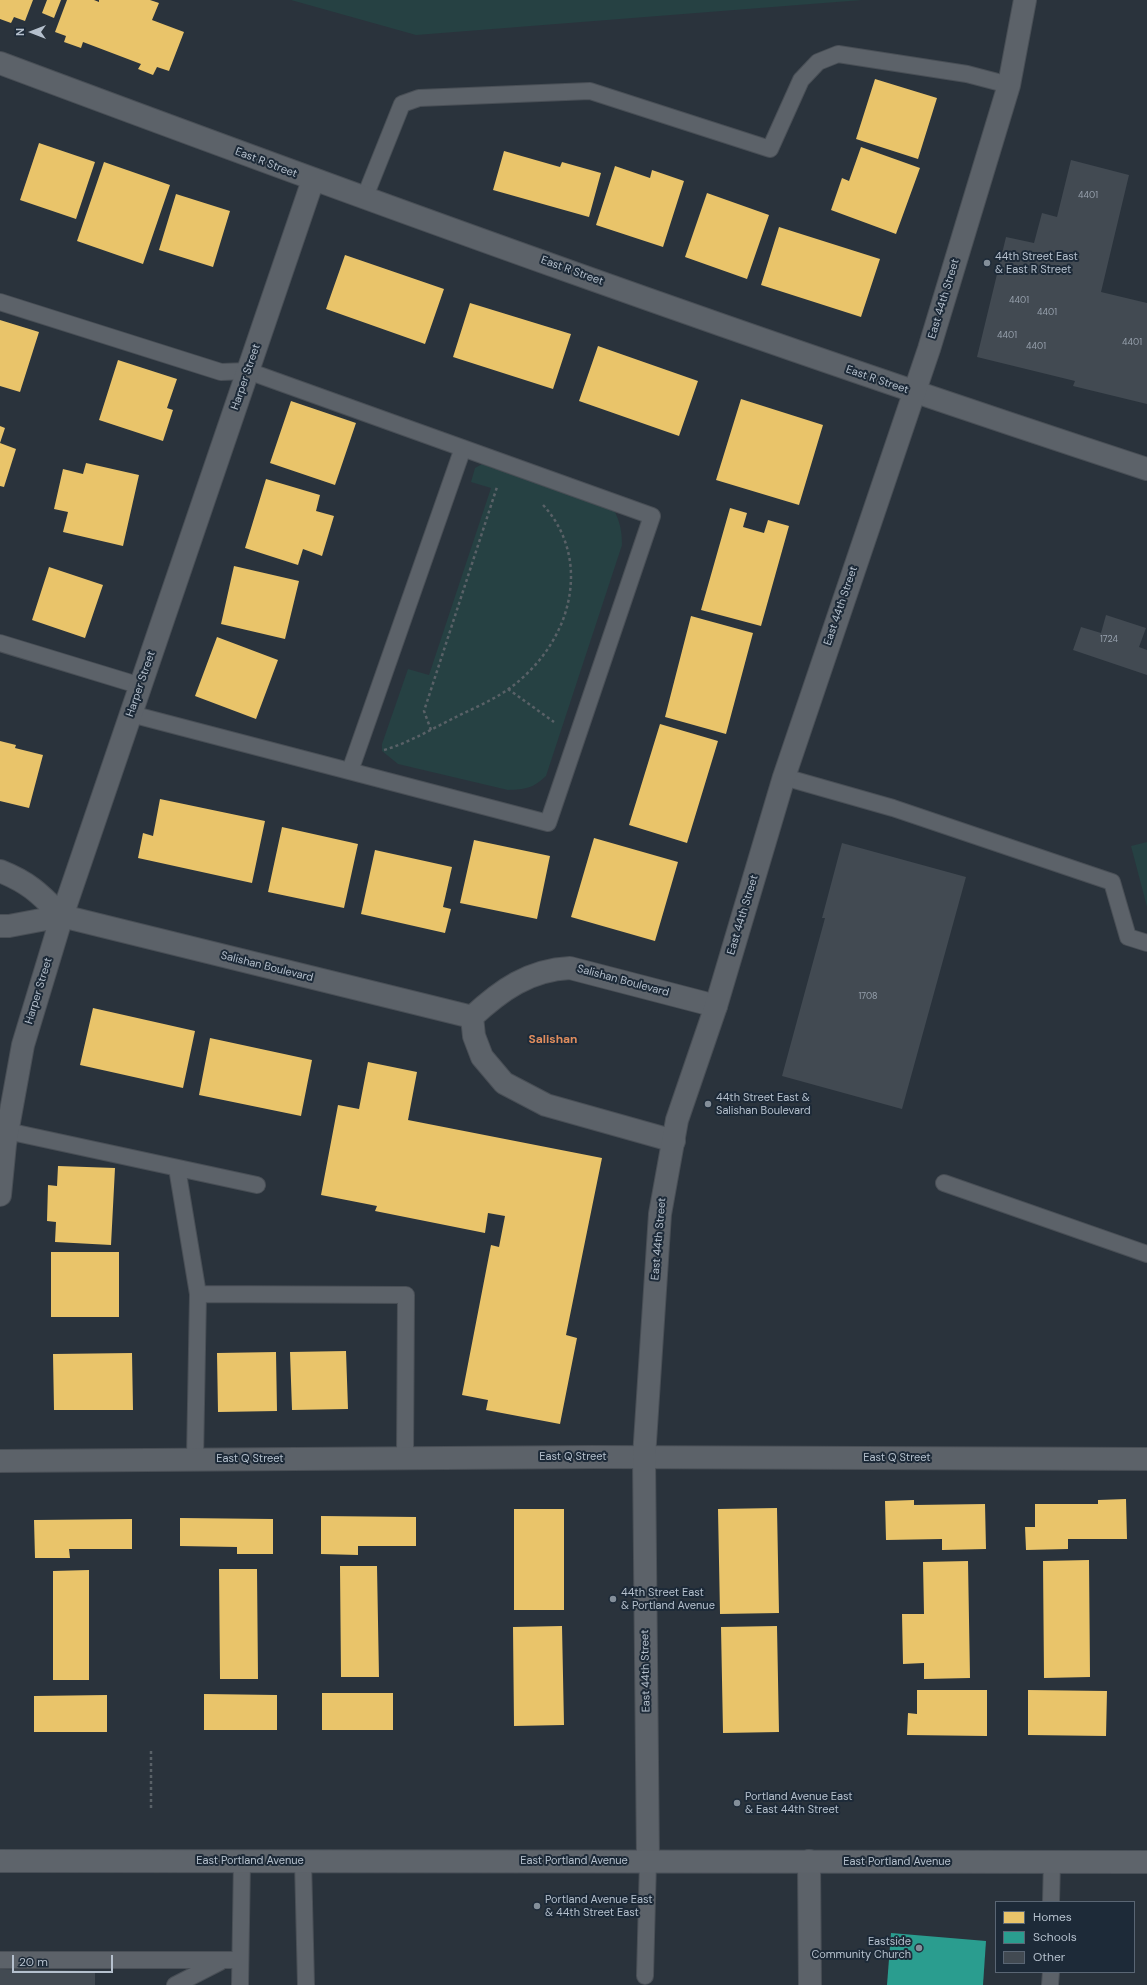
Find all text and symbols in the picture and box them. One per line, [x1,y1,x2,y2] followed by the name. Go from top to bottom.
[12,12,52,52] north arrow
[13,28,27,36] text: N
[233,145,299,181] street label: East R Street
[1078,191,1098,201] house number: 4401
[995,250,1078,276] place label: 44th Street East & East R Street
[539,254,605,288] street label: East R Street
[926,257,962,341] street label: East 44th Street
[982,258,992,268] marker: 44th Street East & East R Street
[1009,296,1029,306] house number: 4401
[1037,308,1057,318] house number: 4401
[997,331,1017,341] house number: 4401
[1122,338,1142,348] house number: 4401
[229,342,263,412] street label: Harper Street
[1026,342,1046,352] house number: 4401
[844,363,910,397] street label: East R Street
[821,565,861,647] street label: East 44th Street
[1100,635,1118,645] house number: 1724
[124,649,158,719] street label: Harper Street
[725,873,761,957] street label: East 44th Street
[219,949,315,985] street label: Salishan Boulevard
[23,956,55,1026] street label: Harper Street
[576,962,670,1000] street label: Salishan Boulevard
[858,992,878,1002] house number: 1708
[528,1033,578,1047] district label: Salishan
[716,1091,811,1117] place label: 44th Street East & Salishan Boulevard
[703,1099,713,1109] marker: 44th Street East & Salishan Boulevard
[649,1197,669,1281] street label: East 44th Street
[539,1450,607,1464] street label: East Q Street
[863,1451,931,1465] street label: East Q Street
[216,1452,284,1466] street label: East Q Street
[621,1586,715,1612] place label: 44th Street East & Portland Avenue
[608,1594,618,1604] marker: 44th Street East & Portland Avenue
[639,1629,653,1713] street label: East 44th Street
[745,1790,853,1816] place label: Portland Avenue East & East 44th Street
[732,1798,742,1808] marker: Portland Avenue East & East 44th Street
[196,1854,304,1868] street label: East Portland Avenue
[520,1854,628,1868] street label: East Portland Avenue
[843,1855,951,1869] street label: East Portland Avenue
[545,1893,653,1919] place label: Portland Avenue East & 44th Street East
[532,1901,542,1911] marker: Portland Avenue East & 44th Street East
[995,1901,1135,1973] legend
[1033,1909,1072,1925] text: Homes
[1033,1929,1077,1945] text: Schools
[811,1935,911,1961] place label: Eastside Community Church
[914,1943,924,1953] marker: Eastside Community Church
[14,1947,115,1973] scale bar
[1033,1949,1065,1965] text: Other
[19,1954,48,1970] text: 20 m

